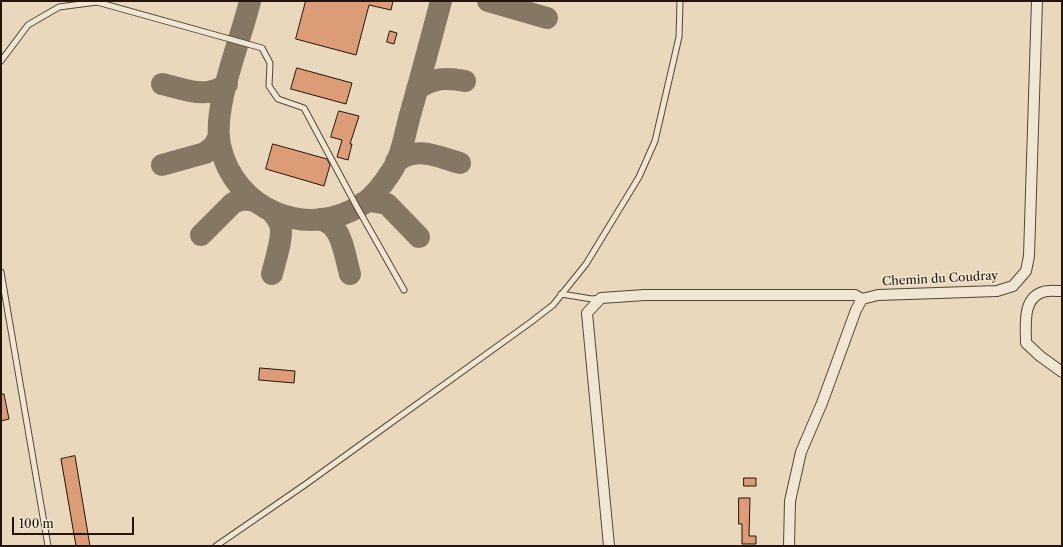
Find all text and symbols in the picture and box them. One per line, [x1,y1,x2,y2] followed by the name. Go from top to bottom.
[882,269,998,289] street label: Chemin du Coudray
[14,509,136,535] scale bar
[19,516,54,531] text: 100 m

